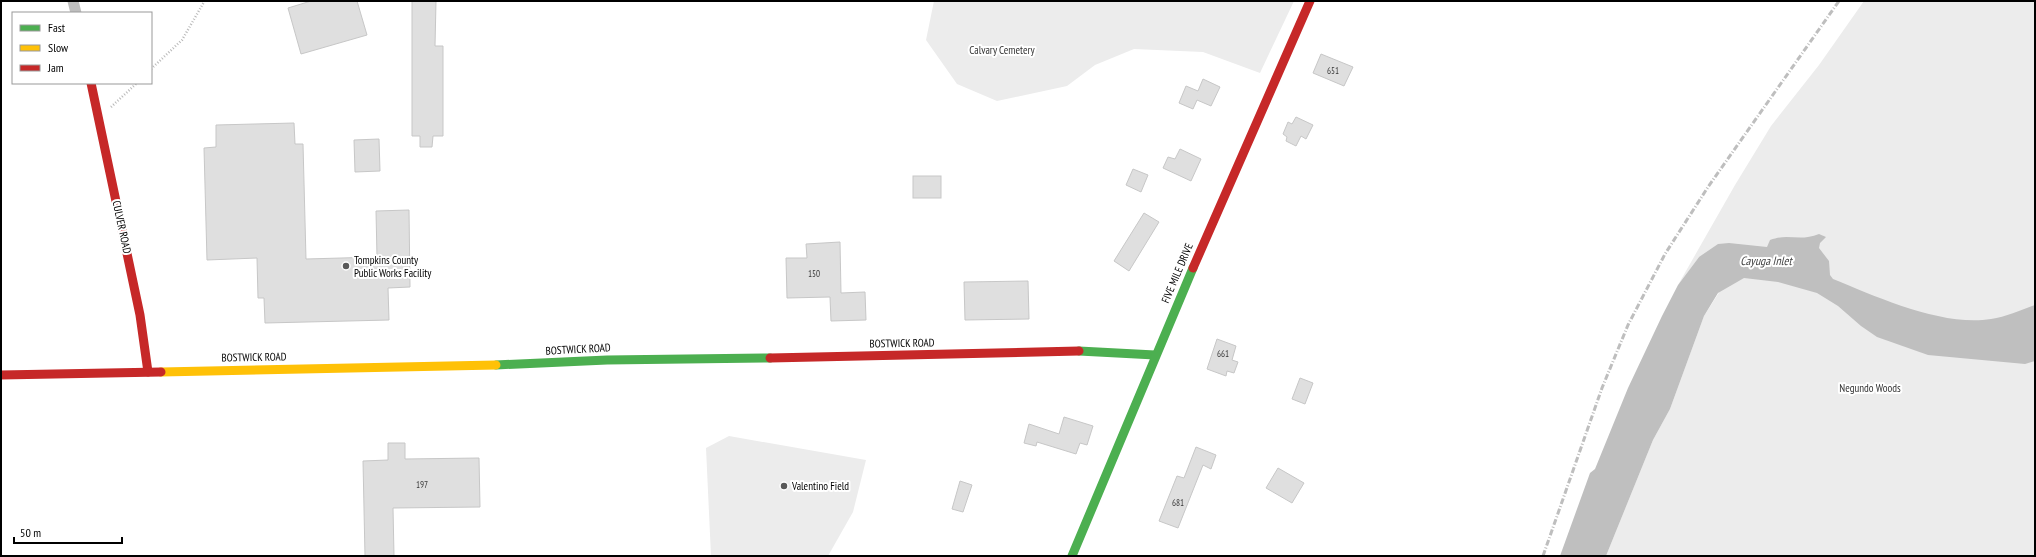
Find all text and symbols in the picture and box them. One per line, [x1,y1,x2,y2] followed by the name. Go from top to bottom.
[12,12,152,84] legend
[48,20,66,35] text: Fast
[48,40,69,55] text: Slow
[969,43,1036,57] park label: Calvary Cemetery
[47,60,64,75] text: Jam
[1327,65,1339,76] house number: 651
[110,199,134,255] street label: CULVER ROAD
[1158,241,1196,305] street label: FIVE MILE DRIVE
[354,253,432,280] place label: Tompkins County Public Works Facility
[1740,253,1793,268] water label: Cayuga Inlet
[341,261,351,271] marker: Tompkins County Public Works Facility
[808,268,820,279] house number: 150
[869,335,935,351] street label: BOSTWICK ROAD
[545,340,611,358] street label: BOSTWICK ROAD
[1217,348,1229,359] house number: 661
[221,349,287,365] street label: BOSTWICK ROAD
[1839,381,1901,395] park label: Negundo Woods
[416,479,428,490] house number: 197
[791,479,849,493] place label: Valentino Field
[779,481,789,491] marker: Valentino Field
[1172,497,1184,508] house number: 681
[14,519,122,545] scale bar
[20,525,41,540] text: 50 m

